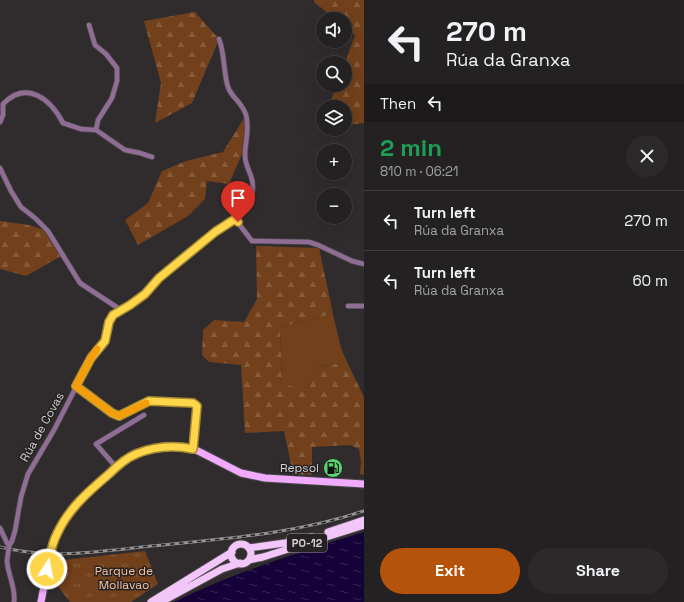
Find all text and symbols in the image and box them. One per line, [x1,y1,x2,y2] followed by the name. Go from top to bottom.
[316,12,352,224] map controls
[316,12,352,48] button: sound
[446,13,527,49] text: 270 m
[380,16,432,68] icon: left
[446,48,570,71] text: Rúa da Granxa
[316,56,352,92] button: search
[424,92,446,114] icon: left
[380,94,416,113] text: Then
[316,100,352,136] button: layers
[380,132,442,163] text: 2 min
[626,135,668,177] button: close
[316,144,352,180] button: +
[380,163,458,180] text: 810 m · 06:21
[221,181,255,222] pin
[227,187,249,209] icon: arrive
[316,188,352,224] button: −
[414,203,476,222] text: Turn left
[380,210,402,232] icon: left
[624,211,668,230] text: 270 m
[414,222,504,239] text: Rúa da Granxa
[414,263,476,282] text: Turn left
[380,270,402,292] icon: left
[632,271,668,290] text: 60 m
[414,282,504,299] text: Rúa da Granxa
[16,389,68,465] street label: Rúa de Covas
[322,457,344,479] fuel station icon: Repsol
[280,460,319,476] place label: Repsol
[287,534,327,552] road number: PO-12
[26,548,68,590] position arrow
[380,548,520,594] button: Exit
[528,548,668,594] button: Share
[95,563,153,593] park label: Parque de Mollavao

